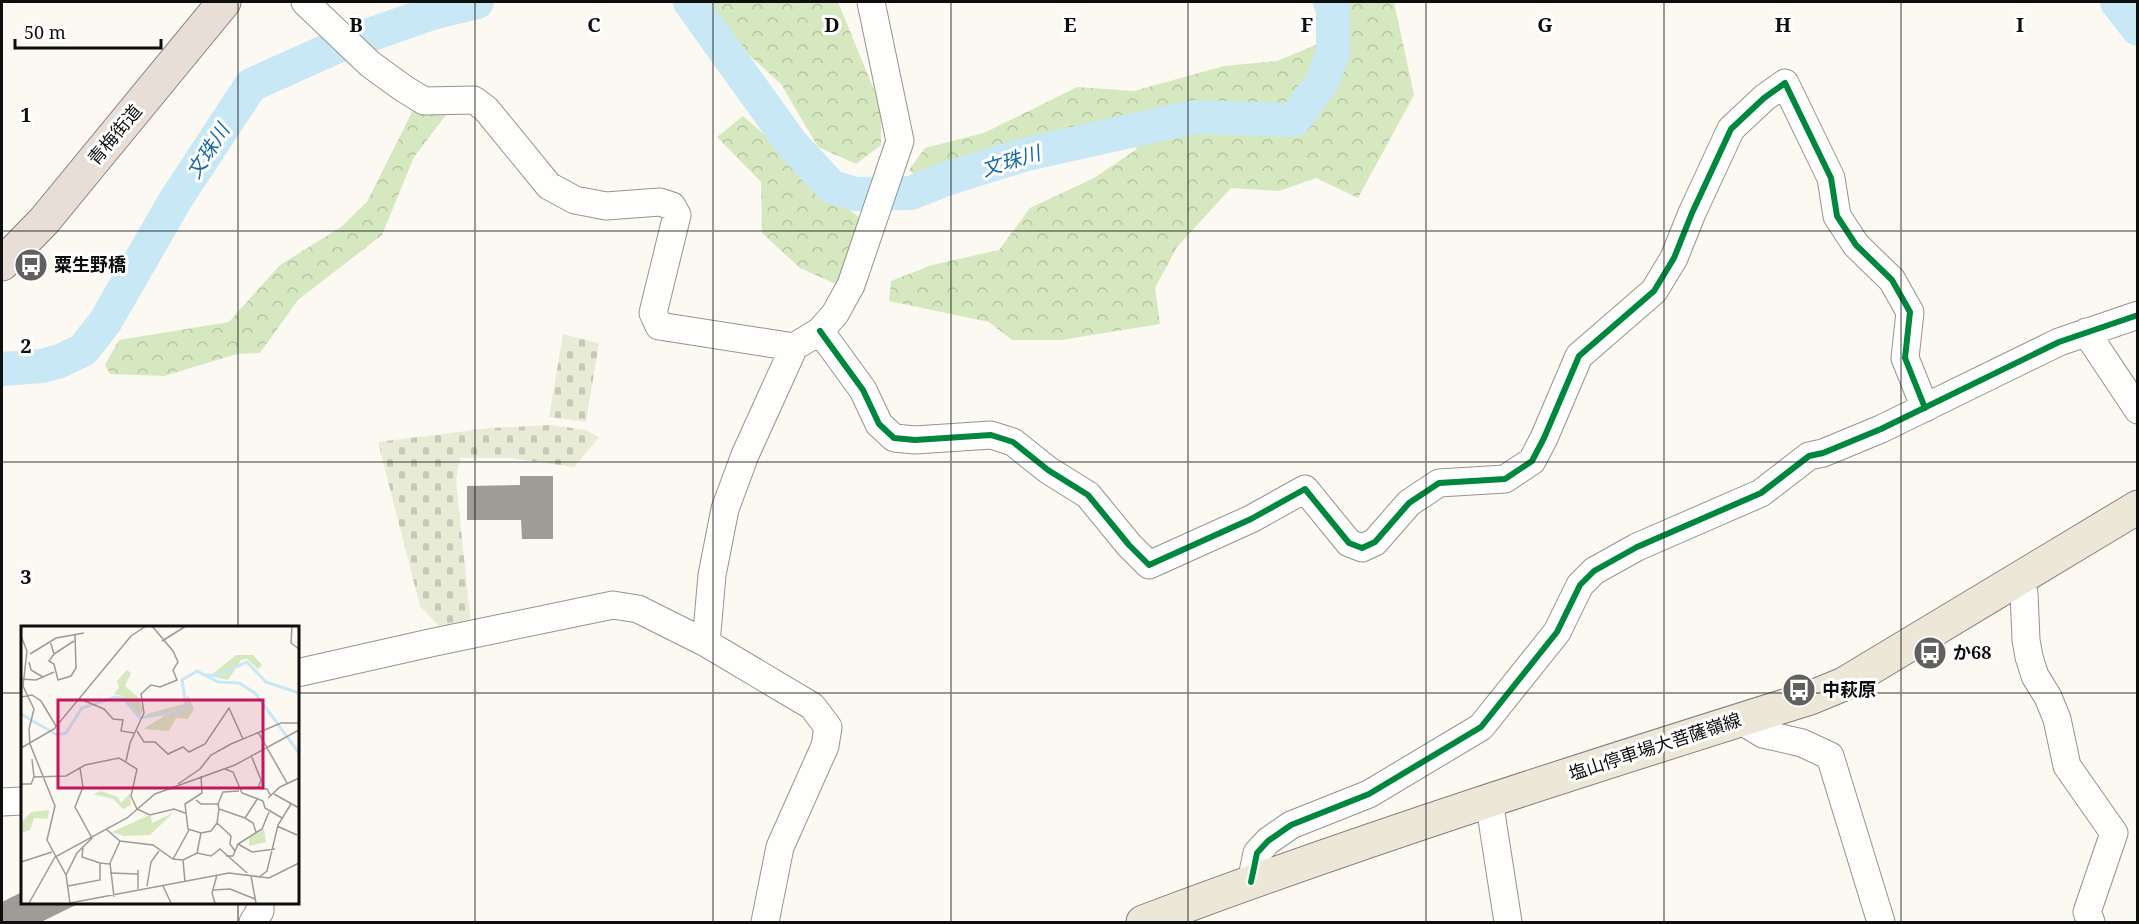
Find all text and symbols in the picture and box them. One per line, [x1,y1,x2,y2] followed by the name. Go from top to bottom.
[349,11,363,38] text: B
[587,11,601,38] text: C
[824,11,840,38] text: D
[1063,11,1077,38] text: E
[1301,11,1313,38] text: F
[1537,11,1553,38] text: G
[1775,11,1791,38] text: H
[2016,11,2024,38] text: I
[15,12,160,50] scale bar
[24,20,66,44] text: 50 m
[82,99,147,170] street label: 青梅街道
[20,101,32,128] text: 1
[180,117,236,183] water label: 文珠川
[978,138,1045,182] water label: 文珠川
[13,247,49,283] bus stop icon: 粟生野橋
[54,252,126,276] place label: 粟生野橋
[20,332,32,359] text: 2
[20,563,32,590] text: 3
[21,626,298,903] inset map
[1912,635,1948,671] bus stop icon: か68
[1953,640,1991,664] place label: か68
[1781,672,1817,708] bus stop icon: 中萩原
[1822,677,1876,701] place label: 中萩原
[1565,707,1744,785] street label: 塩山停車場大菩薩嶺線

